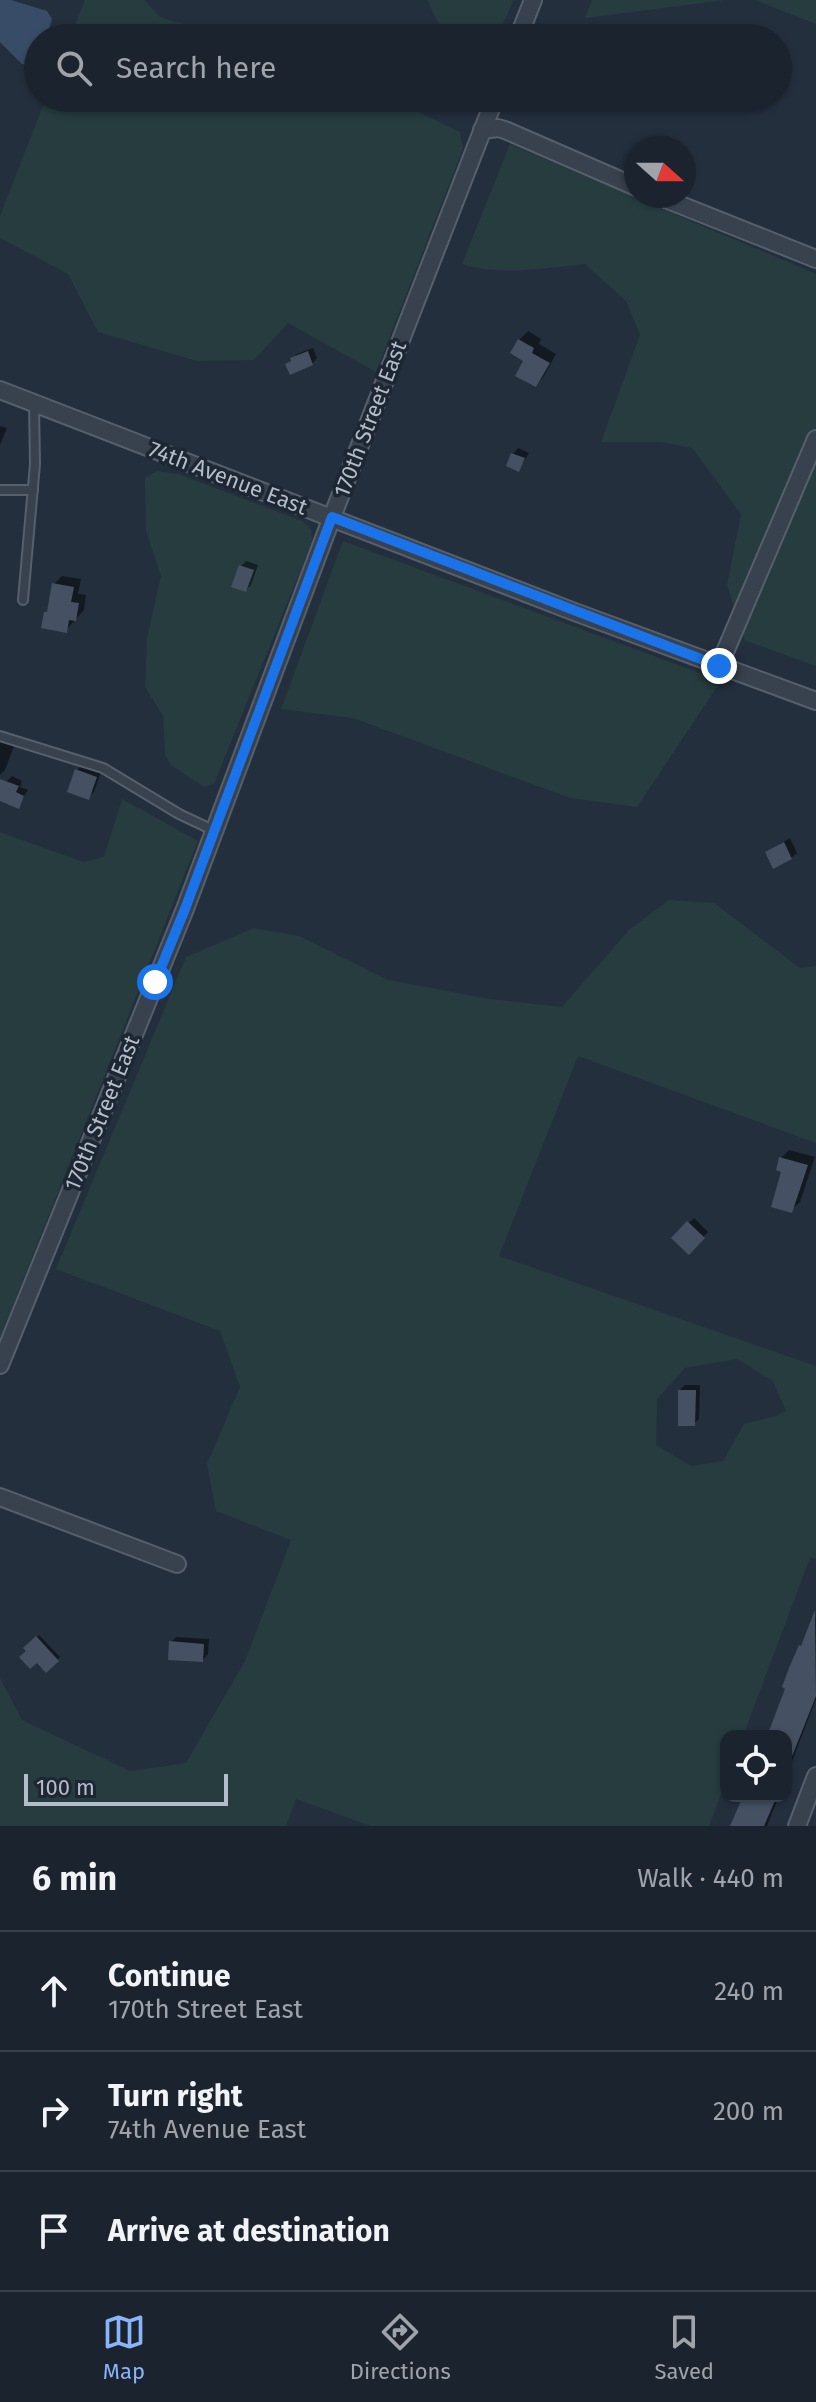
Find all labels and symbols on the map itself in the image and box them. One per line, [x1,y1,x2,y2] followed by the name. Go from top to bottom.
[624,136,696,208] north arrow
[328,337,412,501] street label: 170th Street East
[145,435,311,521] street label: 74th Avenue East
[701,648,737,684] route end
[137,964,173,1000] route start
[59,1031,145,1195] street label: 170th Street East
[24,1770,228,1806] scale bar

